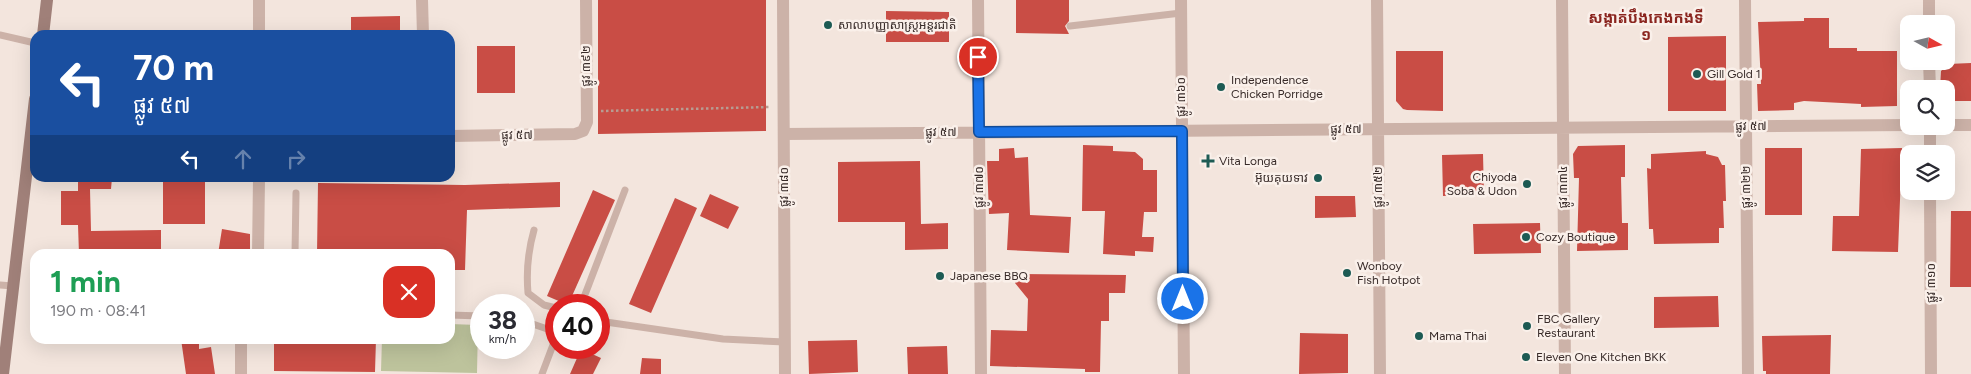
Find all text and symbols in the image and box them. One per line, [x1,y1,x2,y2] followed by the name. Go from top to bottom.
[1588,8,1704,44] district label: សង្កាត់បឹងកេងកងទី ១
[1900,15,1955,70] north arrow
[1900,15,1955,200] map controls
[838,18,956,32] place label: សាលាបញ្ញាសាស្ត្រអន្តរជាតិ
[822,19,834,31] marker: សាលាបញ្ញាសាស្ត្រអន្តរជាតិ
[957,36,999,78] pin
[964,43,992,71] icon: arrive
[579,45,597,87] street label: ផ្លូវ ៣៩២
[133,47,214,89] text: 70 m
[50,50,115,115] icon: left
[1707,67,1761,81] place label: Gill Gold 1
[1691,68,1703,80] marker: Gill Gold 1
[1231,73,1323,101] place label: Independence Chicken Porridge
[1174,77,1192,117] street label: ផ្លូវ ៣៦០
[1900,80,1955,135] button: search
[1215,81,1227,93] marker: Independence Chicken Porridge
[133,92,191,119] text: ផ្លូវ ៥៧
[1735,119,1767,137] street label: ផ្លូវ ៥៧
[1330,122,1362,140] street label: ផ្លូវ ៥៧
[925,125,957,143] street label: ផ្លូវ ៥៧
[501,128,533,146] street label: ផ្លូវ ៥៧
[176,145,204,173] icon: left
[229,145,257,173] icon: ahead
[282,145,310,173] icon: right
[1900,145,1955,200] button: layers
[1201,154,1215,168] marker: Vita Longa
[1219,154,1277,168] place label: Vita Longa
[972,166,990,208] street label: ផ្លូវ ៣៧០
[1371,166,1389,208] street label: ផ្លូវ ៣៥២
[1556,166,1574,208] street label: ផ្លូវ ៣៣៤
[1739,166,1757,208] street label: ផ្លូវ ៣២២
[777,167,795,207] street label: ផ្លូវ ៣៨០
[1447,170,1517,198] place label: Chiyoda Soba & Udon
[1255,171,1308,185] place label: អ៊ុយគុយទាវ
[1312,172,1324,184] marker: អ៊ុយគុយទាវ
[1521,178,1533,190] marker: Chiyoda Soba & Udon
[1536,230,1616,244] place label: Cozy Boutique
[1520,231,1532,243] marker: Cozy Boutique
[1357,259,1421,287] place label: Wonboy Fish Hotpot
[50,263,121,300] text: 1 min
[1924,263,1942,303] street label: ផ្លូវ ៣១០
[383,266,435,318] button: close
[1341,267,1353,279] marker: Wonboy Fish Hotpot
[950,269,1028,283] place label: Japanese BBQ
[934,270,946,282] marker: Japanese BBQ
[1156,272,1208,324] position arrow
[545,294,610,359] speed limit sign: 40
[50,301,146,320] text: 190 m · 08:41
[488,305,517,335] text: 38
[1537,312,1601,340] place label: FBC Gallery Restaurant
[1521,320,1533,332] marker: FBC Gallery Restaurant
[1429,329,1487,343] place label: Mama Thai
[1413,330,1425,342] marker: Mama Thai
[489,332,516,346] text: km/h
[1536,350,1667,364] place label: Eleven One Kitchen BKK
[1520,351,1532,363] marker: Eleven One Kitchen BKK

